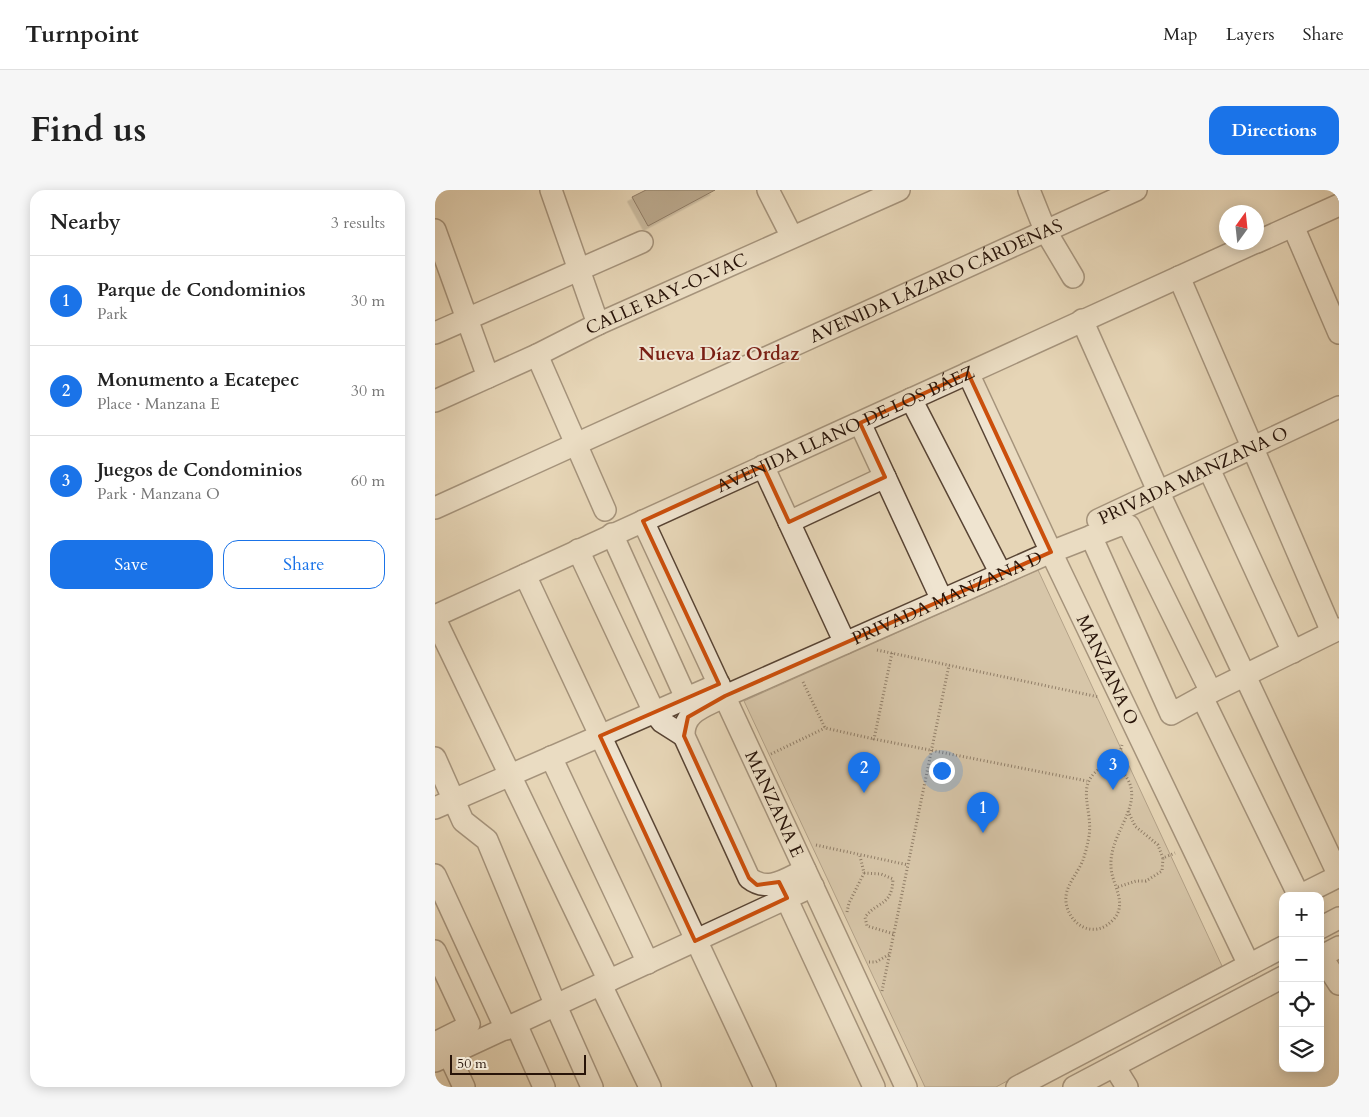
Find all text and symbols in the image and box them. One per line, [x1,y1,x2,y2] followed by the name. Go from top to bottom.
[25,18,139,51] text: Turnpoint
[1163,22,1198,47] text: Map
[1226,22,1275,47] text: Layers
[1303,22,1344,47] text: Share
[30,106,146,154] text: Find us
[1209,106,1339,155] button: Directions
[1219,205,1264,250] north arrow
[50,208,121,237] text: Nearby
[331,212,385,234] text: 3 results
[805,213,1066,349] street label: AVENIDA LÁZARO CÁRDENAS
[581,247,751,341] street label: CALLE RAY-O-VAC
[97,277,305,303] text: Parque de Condominios
[62,290,70,312] text: 1
[351,290,385,312] text: 30 m
[97,303,128,325] text: Park
[639,341,800,367] district label: Nueva Díaz Ordaz
[712,359,979,499] street label: AVENIDA LLANO DE LOS BÁEZ
[97,367,299,393] text: Monumento a Ecatepec
[62,380,70,402] text: 2
[351,380,385,402] text: 30 m
[97,393,220,415] text: Place · Manzana E
[1094,420,1292,531] street label: PRIVADA MANZANA O
[97,457,302,483] text: Juegos de Condominios
[62,470,70,492] text: 3
[351,470,385,492] text: 60 m
[97,483,220,505] text: Park · Manzana O
[50,540,213,589] button: Save
[223,540,385,589] button: Share
[848,545,1046,651] street label: PRIVADA MANZANA D
[1070,611,1145,729] street label: MANZANA O
[739,747,810,861] street label: MANZANA E
[1097,749,1129,790] pin: 3
[848,752,880,793] pin: 2
[929,758,955,784] your location
[967,792,999,833] pin: 1
[1279,892,1324,1072] map controls
[1279,892,1324,937] button: +
[1279,937,1324,982] button: −
[1279,982,1324,1027] button: locate
[1279,1027,1324,1072] button: layers
[450,1052,586,1075] scale bar
[457,1054,487,1073] text: 50 m

